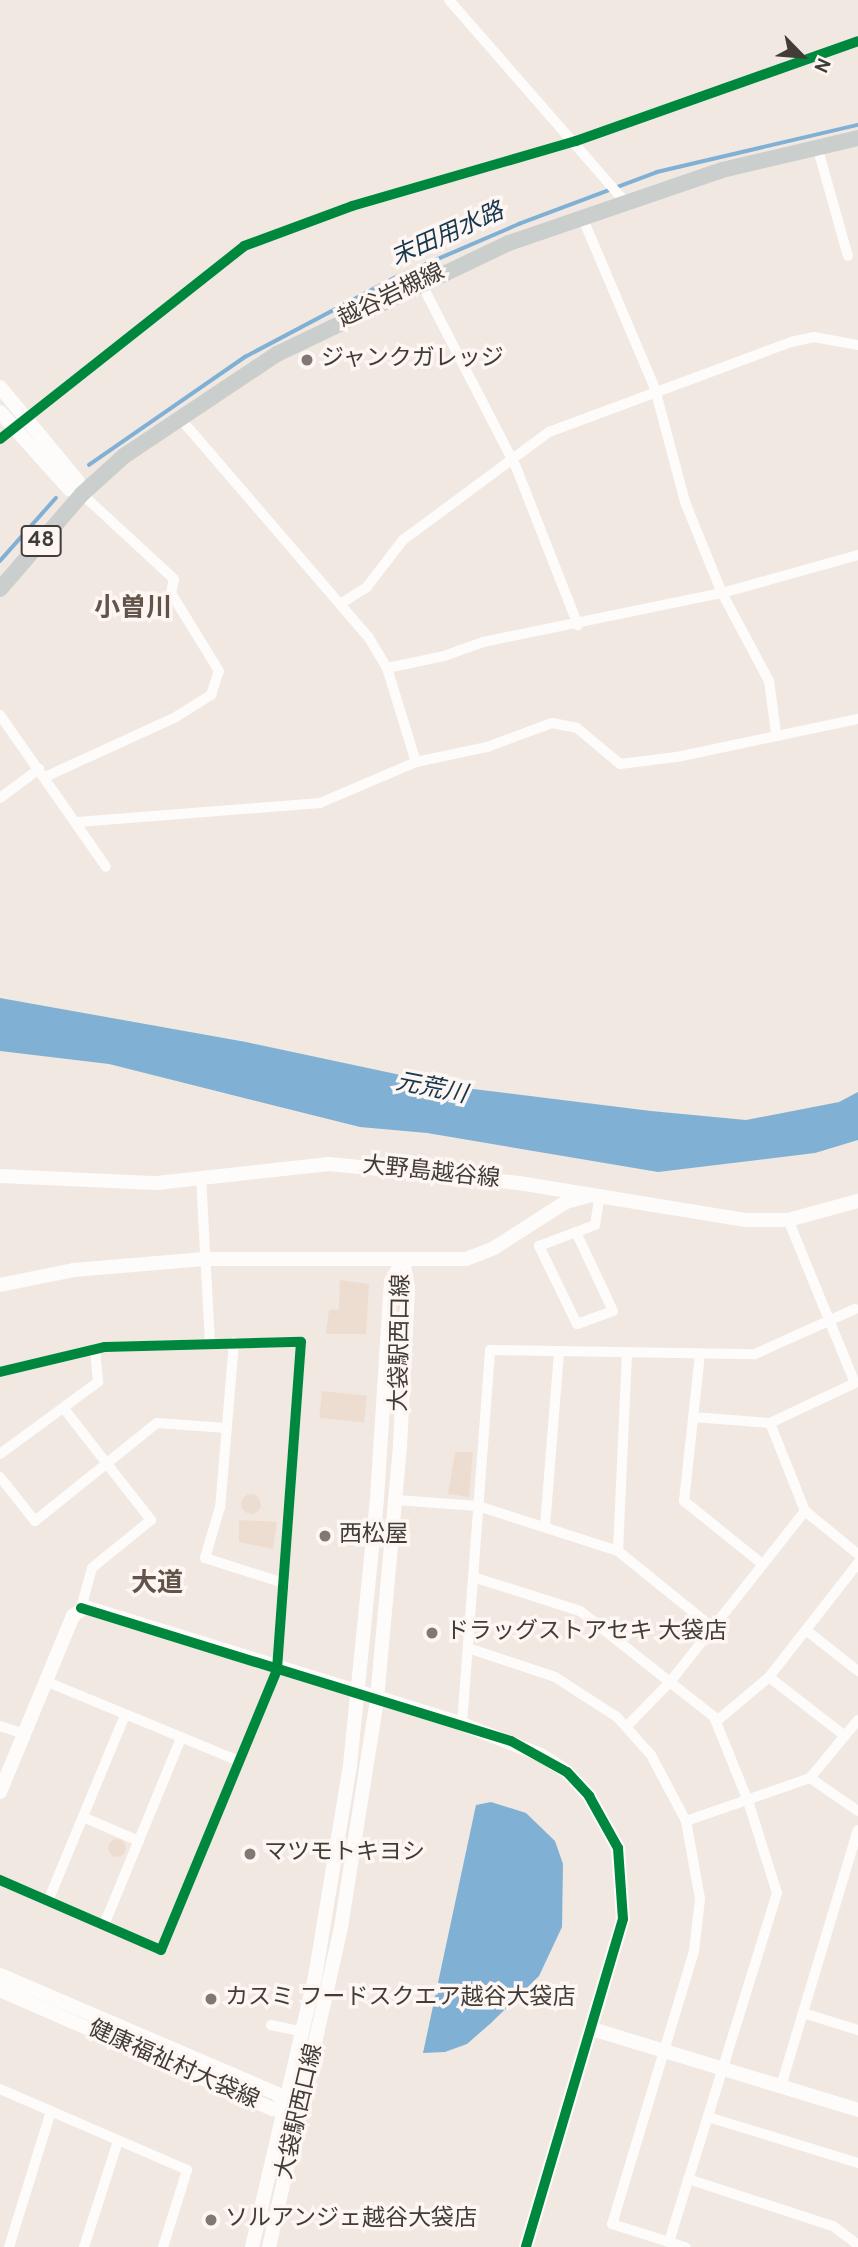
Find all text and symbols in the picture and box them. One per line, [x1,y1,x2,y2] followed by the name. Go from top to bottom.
[767,21,837,91] north arrow
[807,54,835,76] text: N
[387,198,509,274] water label: 末田用水路
[334,259,450,335] street label: 越谷岩槻線
[321,346,505,374] place label: ジャンクガレッジ
[299,352,315,368] marker: ジャンクガレッジ
[20,524,62,558] road number: 48
[94,594,172,626] district label: 小曽川
[393,1069,469,1111] water label: 元荒川
[361,1153,501,1195] street label: 大野島越谷線
[387,1274,417,1412] street label: 大袋駅西口線
[339,1522,408,1550] place label: 西松屋
[317,1528,333,1544] marker: 西松屋
[131,1569,183,1601] district label: 大道
[446,1619,727,1647] place label: ドラッグストアセキ 大袋店
[424,1625,440,1641] marker: ドラッグストアセキ 大袋店
[264,1840,425,1868] place label: マツモトキヨシ
[242,1846,258,1862] marker: マツモトキヨシ
[225,1985,575,2013] place label: カスミ フードスクエア越谷大袋店
[203,1991,219,2007] marker: カスミ フードスクエア越谷大袋店
[83,2016,263,2116] street label: 健康福祉村大袋線
[272,2042,330,2182] street label: 大袋駅西口線
[225,2206,478,2234] place label: ソルアンジェ越谷大袋店
[203,2212,219,2228] marker: ソルアンジェ越谷大袋店

